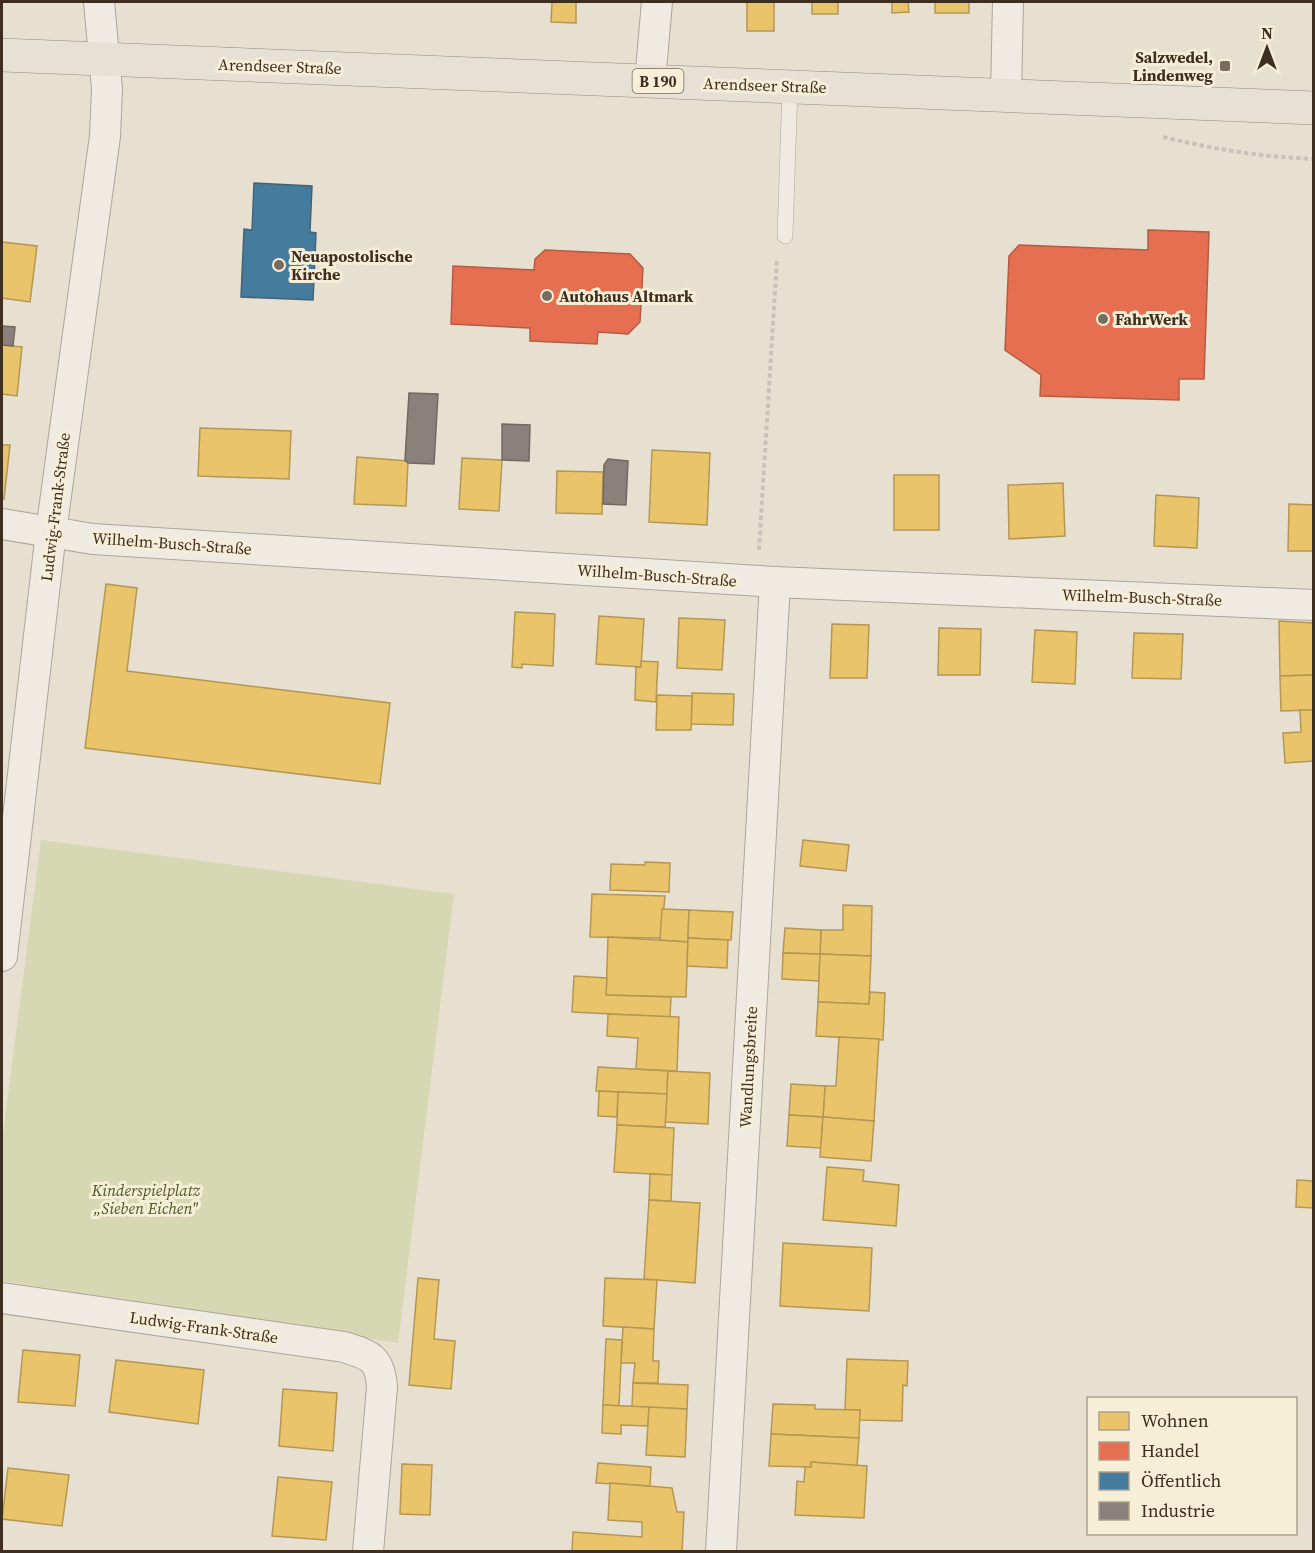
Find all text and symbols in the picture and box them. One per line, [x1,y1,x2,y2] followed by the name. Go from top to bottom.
[1237,18,1297,78] north arrow
[1261,22,1273,44] text: N
[1132,46,1213,86] place label: Salzwedel, Lindenweg
[218,53,342,79] street label: Arendseer Straße
[1218,59,1232,73] marker: Salzwedel, Lindenweg
[632,69,684,93] road number: B 190
[703,72,827,98] street label: Arendseer Straße
[291,245,413,285] place label: Neuapostolische Kirche
[272,258,286,272] marker: Neuapostolische Kirche
[559,285,694,307] place label: Autohaus Altmark
[540,289,554,303] marker: Autohaus Altmark
[1115,308,1188,330] place label: FahrWerk
[1096,312,1110,326] marker: FahrWerk
[35,431,75,583] street label: Ludwig-Frank-Straße
[91,526,253,560] street label: Wilhelm-Busch-Straße
[576,558,738,592] street label: Wilhelm-Busch-Straße
[1062,583,1222,611] street label: Wilhelm-Busch-Straße
[734,1006,762,1128] street label: Wandlungsbreite
[91,1179,201,1219] park label: Kinderspielplatz „Sieben Eichen"
[128,1306,280,1348] street label: Ludwig-Frank-Straße
[1087,1397,1297,1535] legend
[1141,1408,1209,1433] text: Wohnen
[1141,1438,1199,1463] text: Handel
[1141,1468,1221,1493] text: Öffentlich
[1141,1498,1215,1523] text: Industrie

